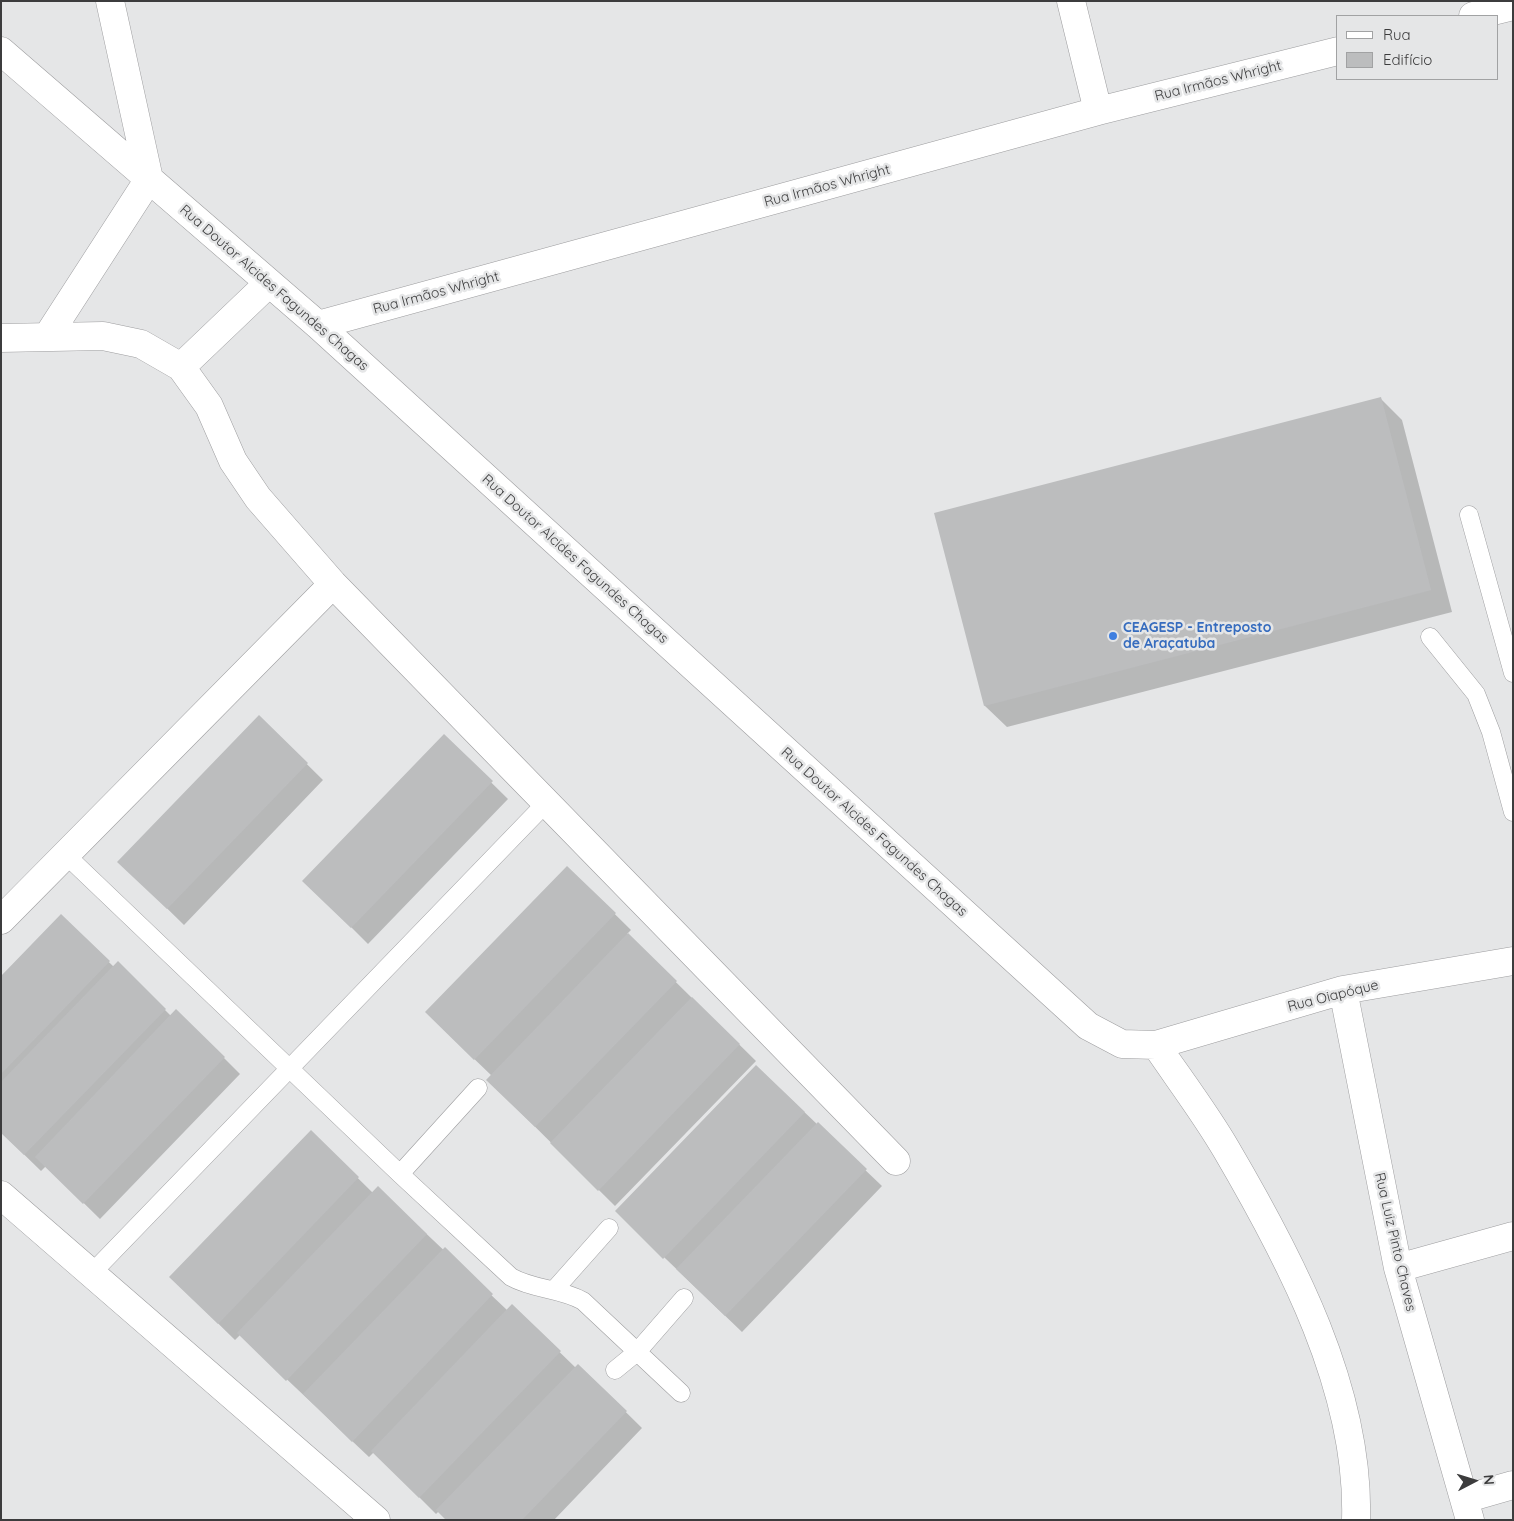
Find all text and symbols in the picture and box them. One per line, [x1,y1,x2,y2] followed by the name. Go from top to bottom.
[1336,15,1499,80] legend
[1383,25,1411,44] text: Rua
[1383,50,1432,69] text: Edifício
[1153,57,1283,105] street label: Rua Irmãos Whright
[762,161,892,211] street label: Rua Irmãos Whright
[176,201,372,375] street label: Rua Doutor Alcides Fagundes Chagas
[371,268,501,318] street label: Rua Irmãos Whright
[479,471,671,647] street label: Rua Doutor Alcides Fagundes Chagas
[1123,620,1271,652] place label: CEAGESP - Entreposto de Araçatuba
[1107,630,1119,642] marker: CEAGESP - Entreposto de Araçatuba
[778,744,970,920] street label: Rua Doutor Alcides Fagundes Chagas
[1286,977,1380,1015] street label: Rua Oiapóque
[1371,1171,1419,1313] street label: Rua Luiz Pinto Chaves
[1449,1456,1499,1506] north arrow
[1480,1474,1498,1486] text: N

